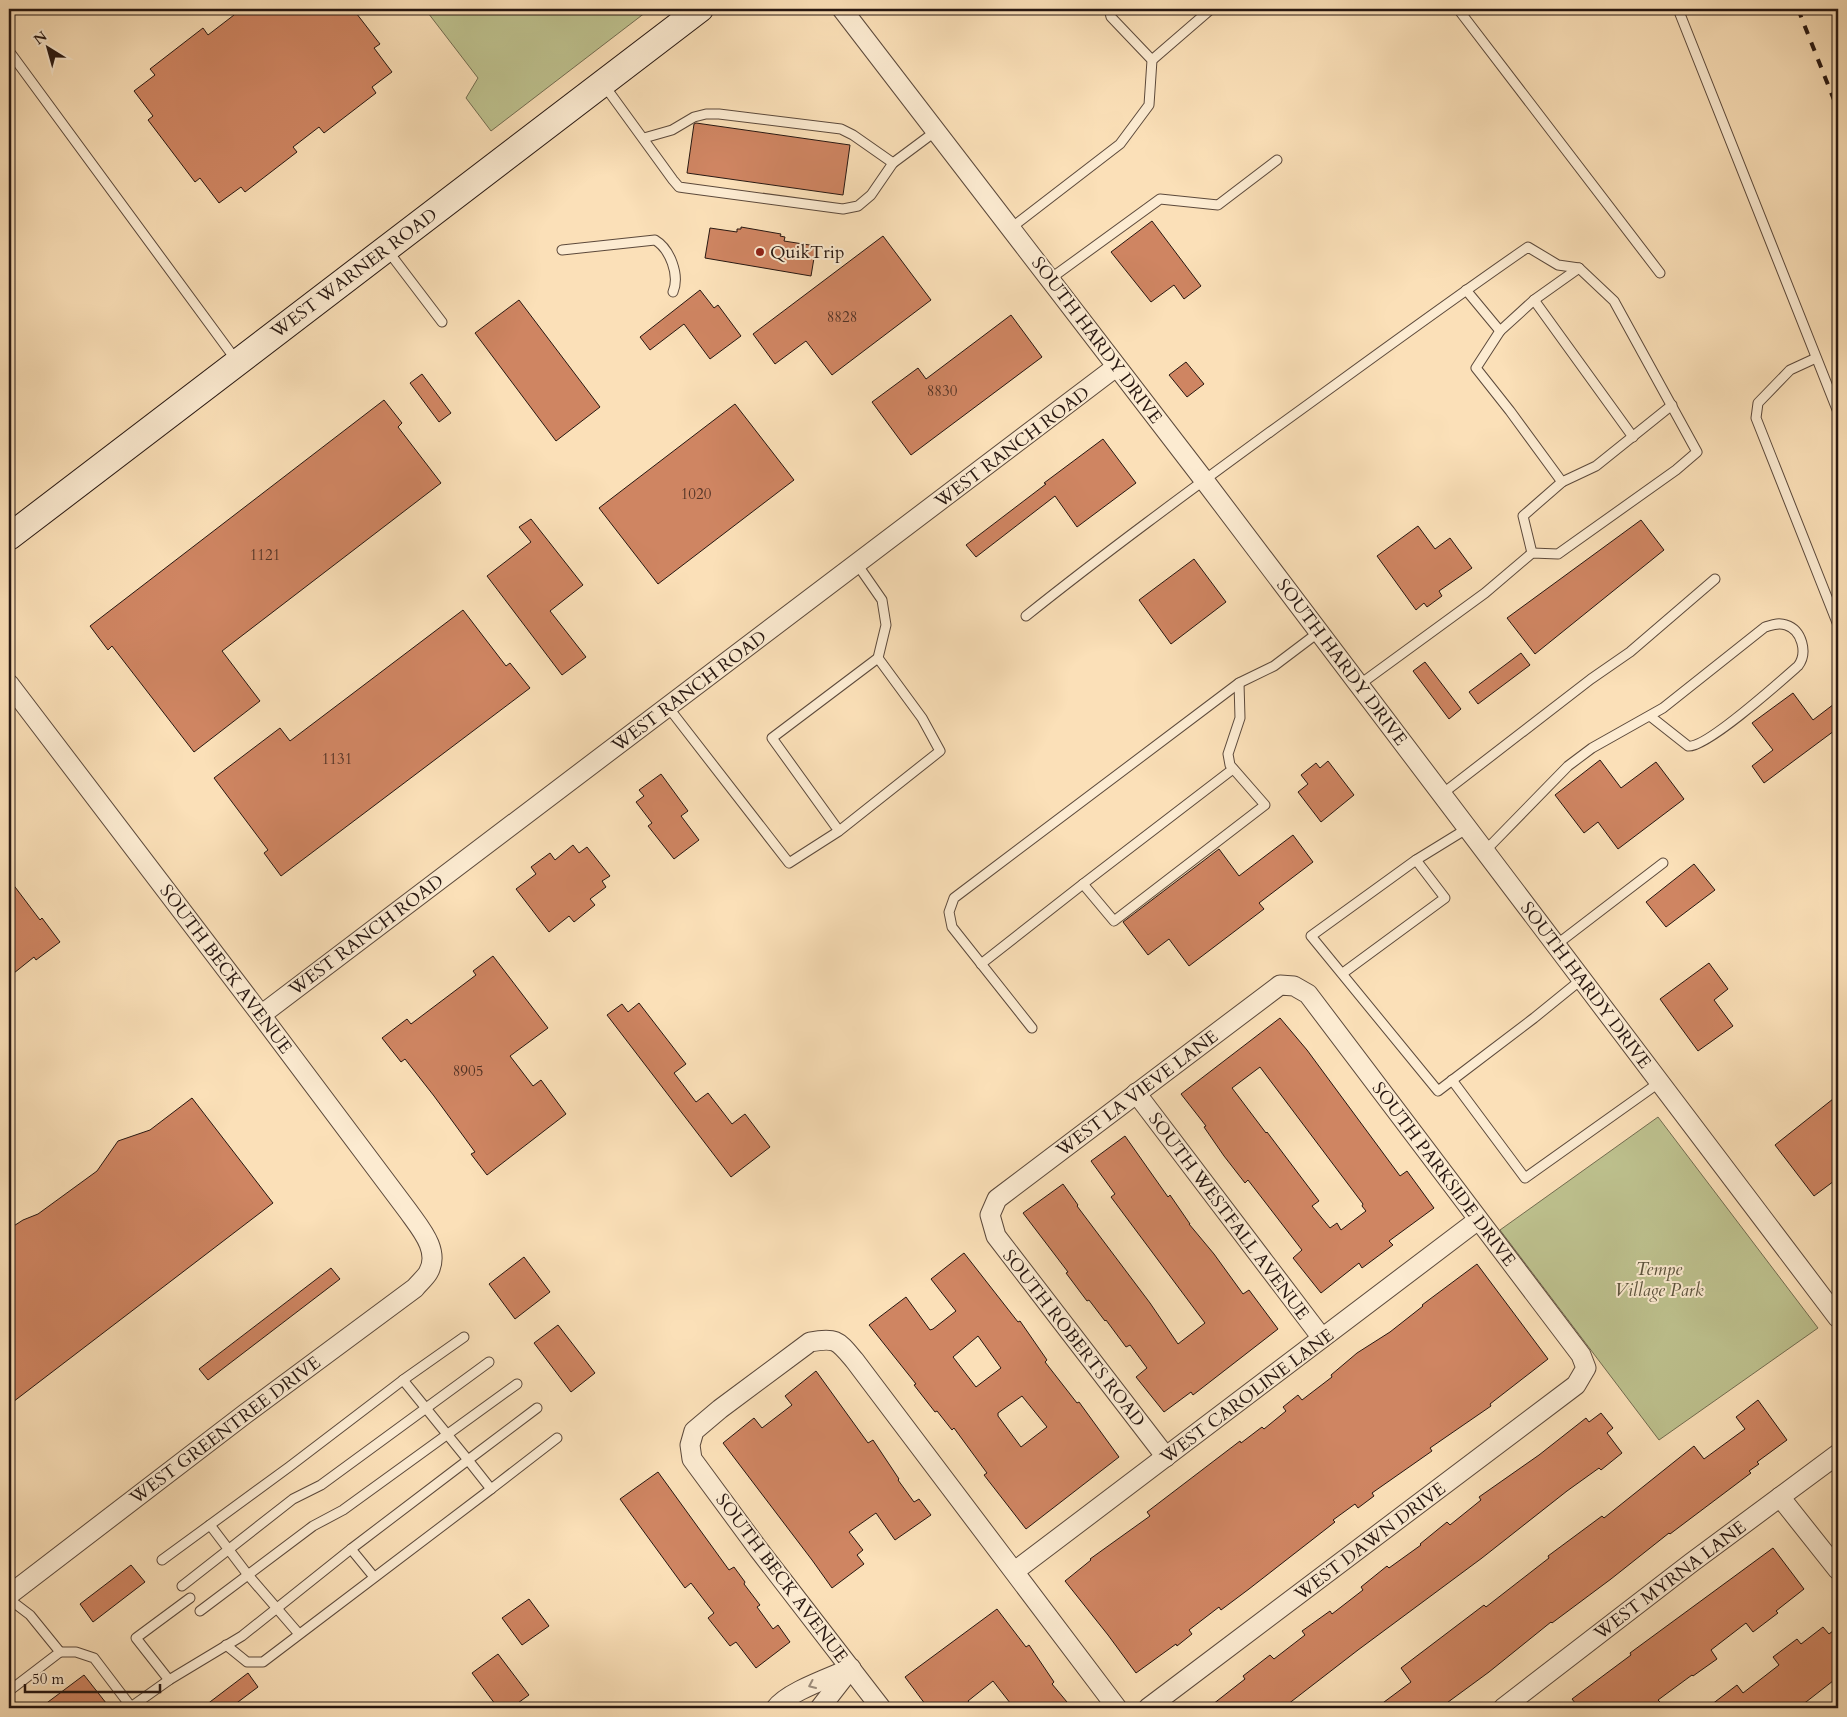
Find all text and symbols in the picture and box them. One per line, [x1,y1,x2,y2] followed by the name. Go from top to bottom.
[22,22,72,72] north arrow
[30,27,51,49] text: N
[265,203,443,345] street label: WEST WARNER ROAD
[770,240,845,265] place label: QuikTrip
[754,246,766,258] marker: QuikTrip
[1025,252,1168,429] street label: SOUTH HARDY DRIVE
[827,307,857,327] house number: 8828
[927,381,958,401] house number: 8830
[929,381,1095,514] street label: WEST RANCH ROAD
[681,484,712,504] house number: 1020
[250,545,280,565] house number: 1121
[1270,574,1413,751] street label: SOUTH HARDY DRIVE
[606,625,772,758] street label: WEST RANCH ROAD
[322,749,352,769] house number: 1131
[283,869,449,1002] street label: WEST RANCH ROAD
[154,880,298,1059] street label: SOUTH BECK AVENUE
[1514,897,1657,1074] street label: SOUTH HARDY DRIVE
[1051,1024,1223,1163] street label: WEST LA VIEVE LANE
[453,1061,483,1081] house number: 8905
[1366,1077,1521,1272] street label: SOUTH PARKSIDE DRIVE
[1142,1108,1315,1325] street label: SOUTH WESTFALL AVENUE
[996,1244,1151,1432] street label: SOUTH ROBERTS ROAD
[1614,1257,1704,1303] park label: Tempe Village Park
[1155,1323,1339,1471] street label: WEST CAROLINE LANE
[124,1350,326,1511] street label: WEST GREENTREE DRIVE
[1289,1476,1451,1607] street label: WEST DAWN DRIVE
[710,1489,854,1668] street label: SOUTH BECK AVENUE
[1588,1515,1751,1646] street label: WEST MYRNA LANE
[25,1662,160,1694] scale bar
[32,1669,64,1689] text: 50 m
[808,1679,817,1690] one-way arrow

